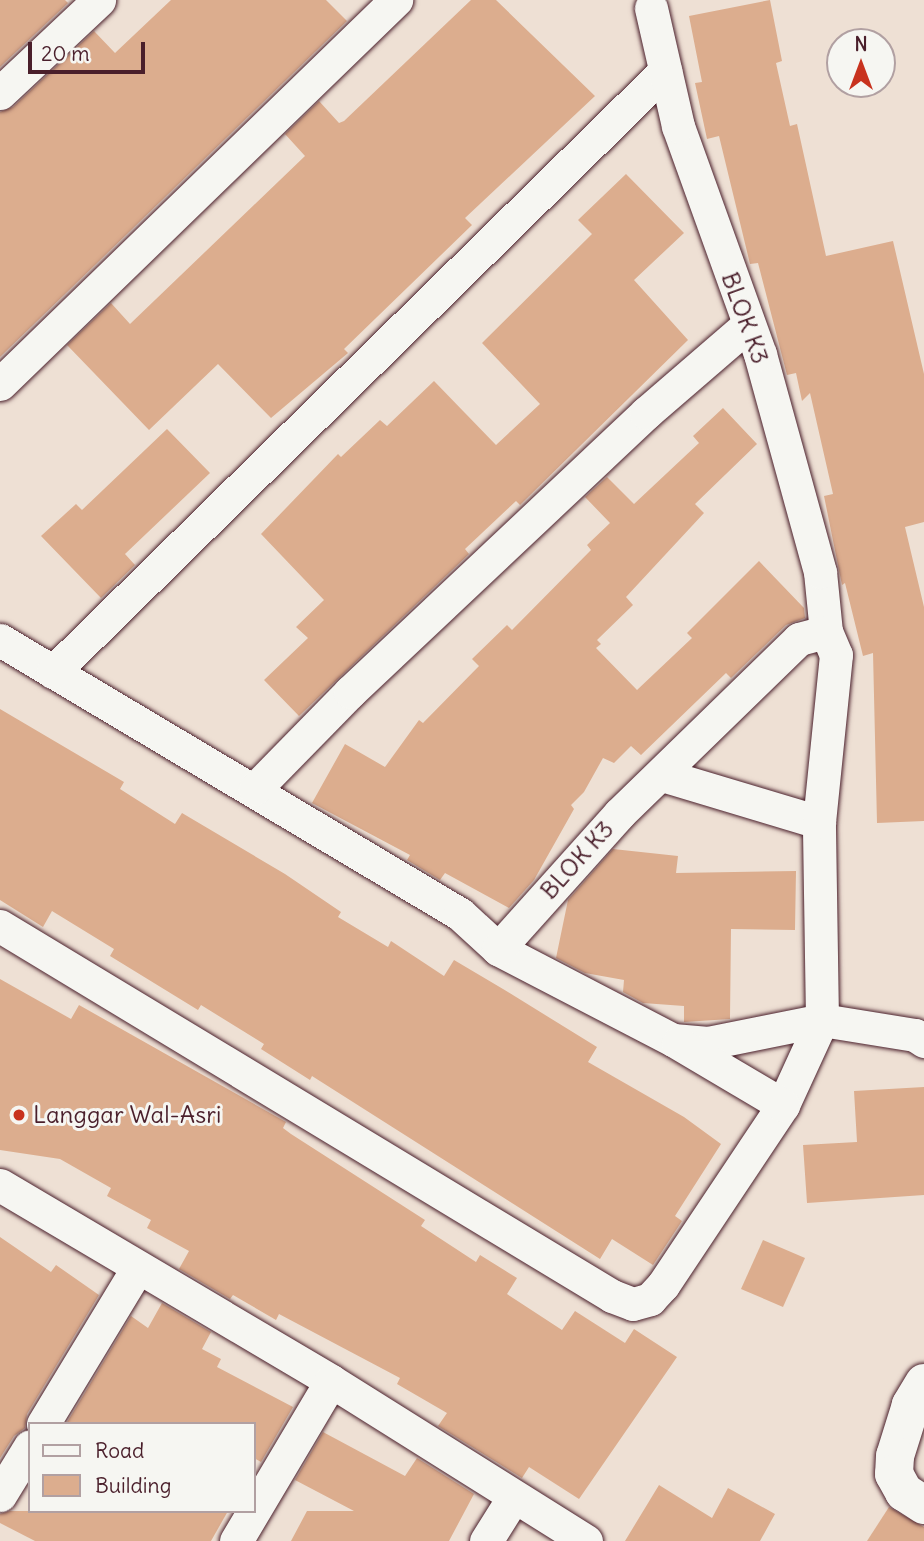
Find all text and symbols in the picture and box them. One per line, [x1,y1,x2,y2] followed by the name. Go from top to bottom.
[32,28,149,72] scale bar
[826,28,896,98] north arrow
[854,32,868,56] text: N
[41,40,90,67] text: 20 m
[715,268,775,368] street label: BLOK K3
[534,815,620,905] street label: BLOK K3
[33,1101,221,1129] place label: Langgar Wal-Asri
[11,1107,27,1123] marker: Langgar Wal-Asri
[28,1422,256,1513] legend
[95,1437,144,1464] text: Road
[95,1472,171,1499] text: Building

